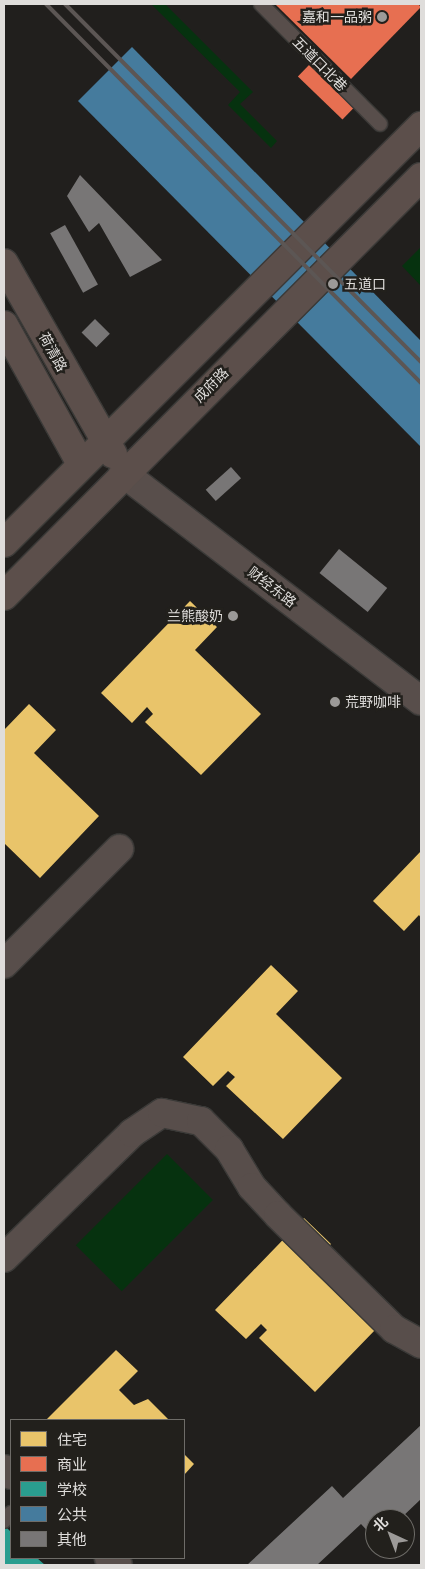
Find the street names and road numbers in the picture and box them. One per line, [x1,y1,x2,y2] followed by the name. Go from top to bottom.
[289,33,351,95] street label: 五道口北巷
[35,330,71,374] street label: 荷清路
[190,364,232,406] street label: 成府路
[245,563,299,611] street label: 财经东路

